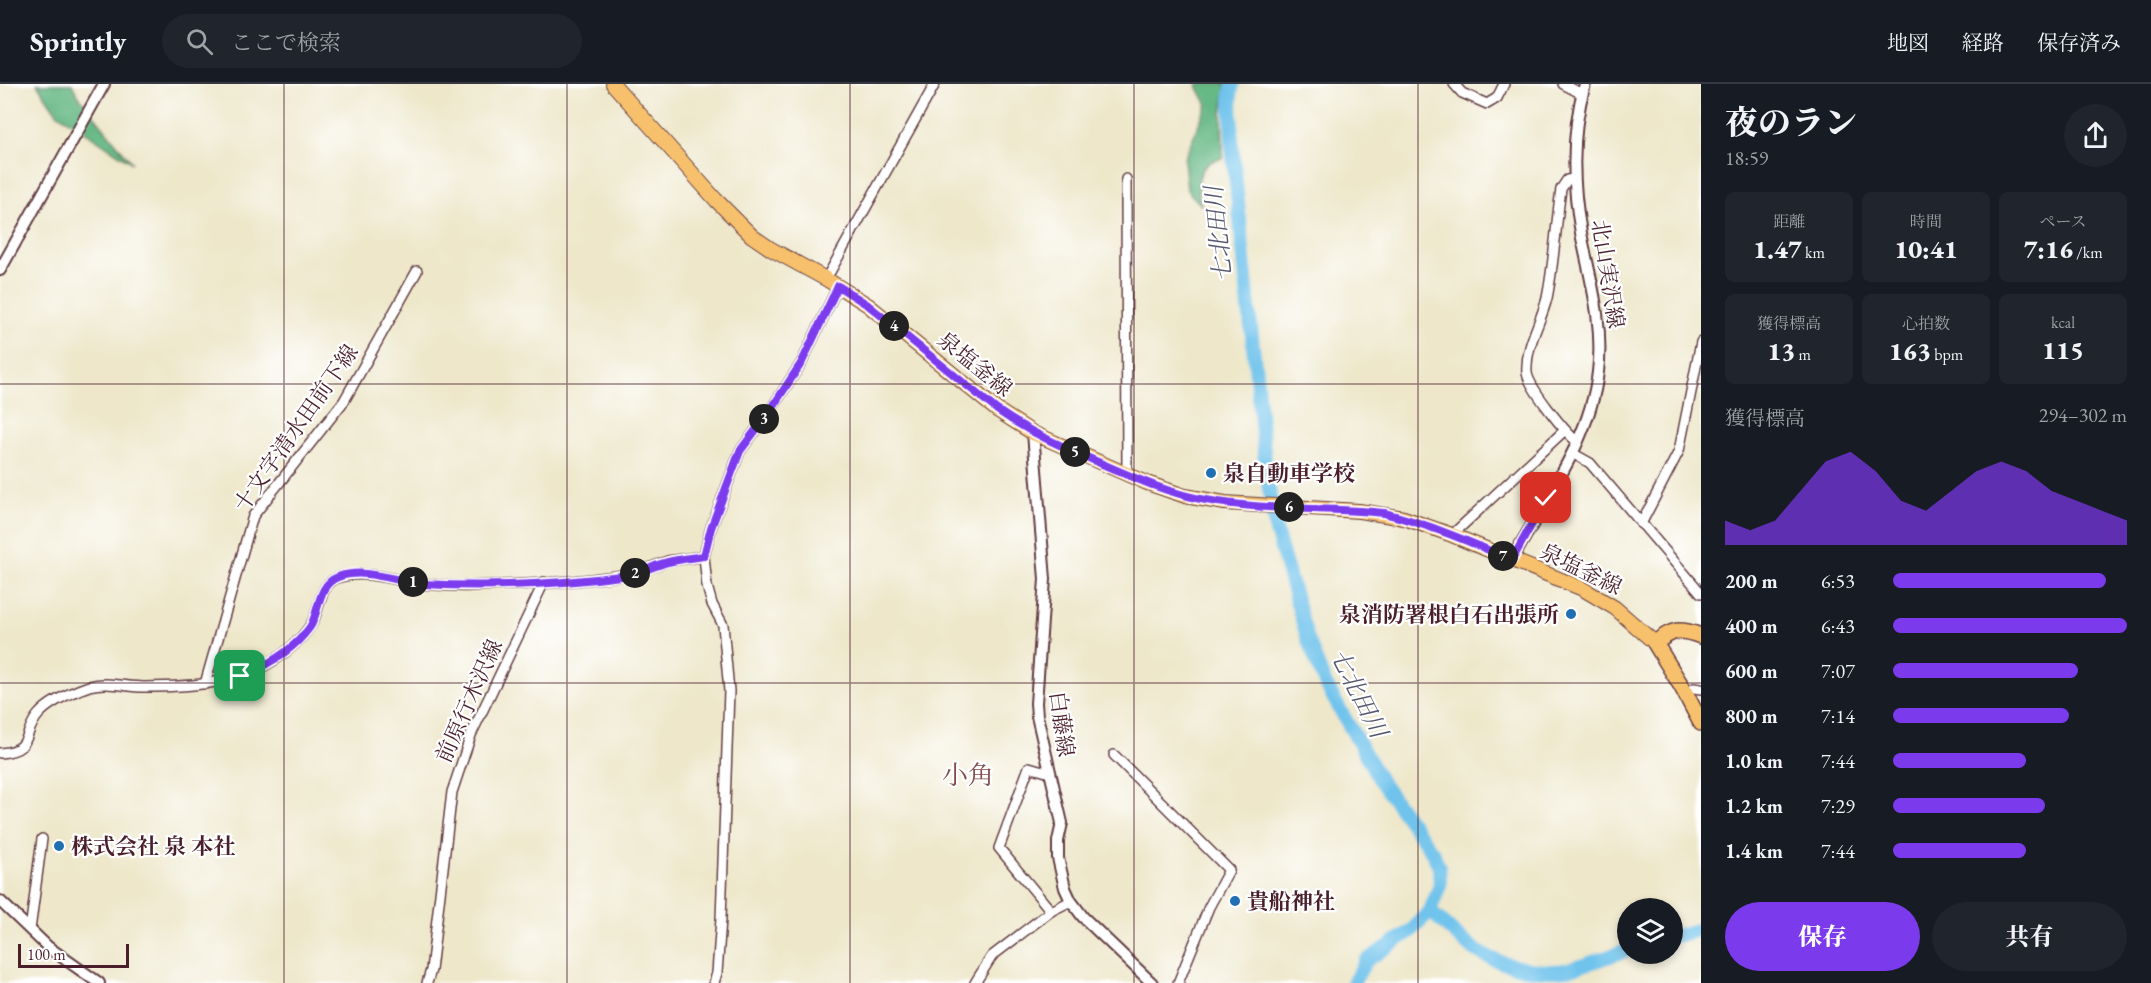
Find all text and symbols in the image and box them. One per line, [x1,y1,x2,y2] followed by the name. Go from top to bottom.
[162,14,582,68] search box
[30,23,126,59] text: Sprintly
[183,25,216,58] icon: search
[231,28,341,57] text: ここで検索
[1887,29,1929,56] text: 地図
[1962,29,2004,56] text: 経路
[2037,29,2121,56] text: 保存済み
[1725,101,1857,144] text: 夜のラン
[2064,104,2127,167] button: share
[1725,145,1768,171] text: 18:59
[1197,182,1238,283] water label: 七北田川
[1773,211,1805,232] text: 距離
[1910,211,1942,232] text: 時間
[2039,211,2087,232] text: ペース
[1585,217,1631,331] street label: 北山実沢線
[1753,232,1802,266] text: 1.47
[1894,232,1958,266] text: 10:41
[2023,232,2073,266] text: 7:16
[1802,242,1825,263] text: km
[2073,242,2103,263] text: /km
[879,311,909,341] pin: 4
[2051,312,2075,333] text: kcal
[1757,313,1821,334] text: 獲得標高
[1902,313,1950,334] text: 心拍数
[890,315,898,336] text: 4
[932,325,1018,403] street label: 泉塩釜線
[2042,333,2084,367] text: 115
[1767,334,1795,368] text: 13
[1889,334,1931,368] text: 163
[227,339,365,517] street label: 十文字清水田前下線
[1795,344,1811,365] text: m
[1931,344,1963,365] text: bpm
[2039,402,2127,428] text: 294–302 m
[749,404,779,434] pin: 3
[1725,405,1805,431] text: 獲得標高
[760,408,768,429] text: 3
[1060,437,1090,467] pin: 5
[1071,441,1079,462] text: 5
[1223,459,1355,488] place label: 泉自動車学校
[1204,466,1218,480] marker: 泉自動車学校
[1520,472,1571,523] pin
[1529,481,1562,514] icon: check
[1274,492,1304,522] pin: 6
[1285,496,1293,517] text: 6
[1535,537,1627,601] street label: 泉塩釜線
[1488,541,1518,571] pin: 7
[1499,545,1507,566] text: 7
[620,558,650,588] pin: 2
[631,562,639,583] text: 2
[398,567,428,597] pin: 1
[1725,568,1778,594] text: 200 m
[1821,568,1855,594] text: 6:53
[409,571,417,592] text: 1
[1339,600,1559,629] place label: 泉消防署根白石出張所
[1564,607,1578,621] marker: 泉消防署根白石出張所
[1725,613,1778,639] text: 400 m
[1821,613,1855,639] text: 6:43
[429,635,509,767] street label: 前原行木沢線
[1323,643,1396,745] water label: 七北田川
[214,650,265,701] pin
[1725,658,1778,684] text: 600 m
[1821,658,1855,684] text: 7:07
[223,659,256,692] icon: arrive
[1043,689,1081,759] street label: 白藤線
[1725,703,1778,729] text: 800 m
[1821,703,1855,729] text: 7:14
[1725,748,1783,774] text: 1.0 km
[1821,748,1855,774] text: 7:44
[942,758,994,792] district label: 小角
[1725,793,1783,819] text: 1.2 km
[1821,793,1855,819] text: 7:29
[71,832,235,861] place label: 株式会社 泉 本社
[1725,838,1783,864] text: 1.4 km
[1821,838,1855,864] text: 7:44
[52,839,66,853] marker: 株式会社 泉 本社
[1247,887,1335,916] place label: 貴船神社
[1228,894,1242,908] marker: 貴船神社
[1617,898,1683,964] map controls
[1617,898,1683,964] button: layers
[1725,902,1920,971] button: 保存
[1932,902,2127,971] button: 共有
[18,941,129,968] scale bar
[27,944,66,965] text: 100 m

